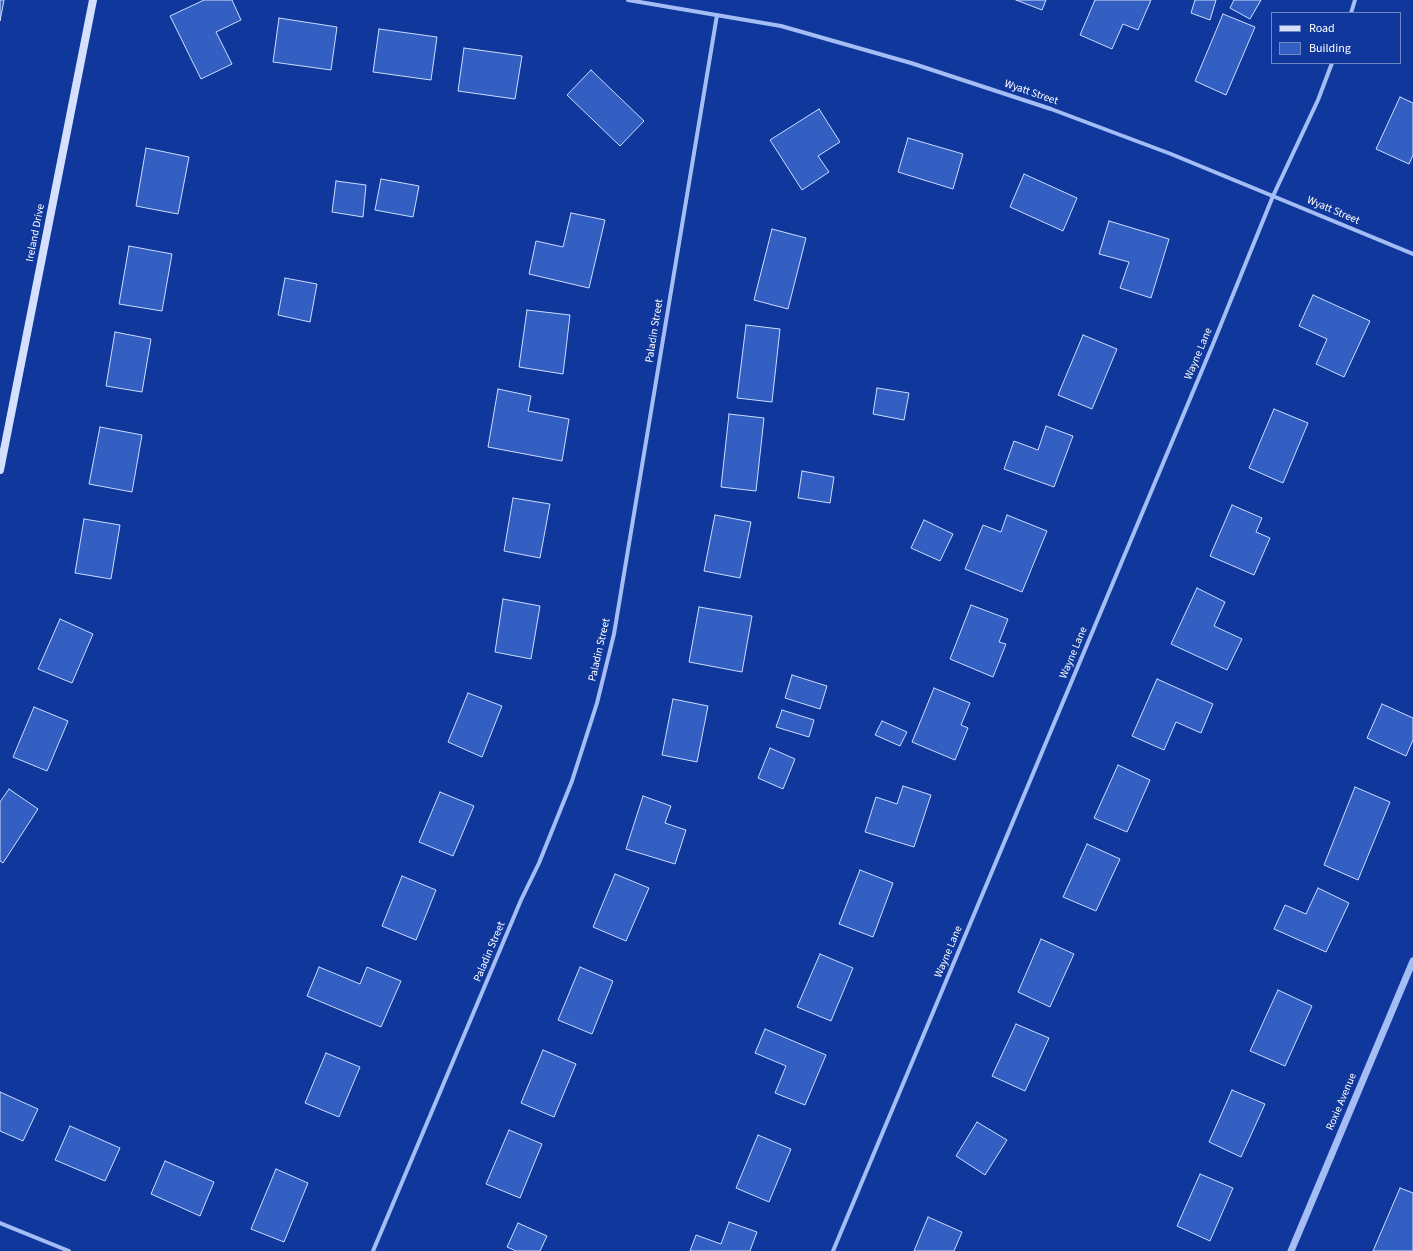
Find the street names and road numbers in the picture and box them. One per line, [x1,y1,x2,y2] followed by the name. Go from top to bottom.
[1002,78,1060,108] street label: Wyatt Street
[1305,194,1361,228] street label: Wyatt Street
[24,203,48,263] street label: Ireland Drive
[643,298,667,364] street label: Paladin Street
[1182,326,1216,382] street label: Wayne Lane
[586,617,614,683] street label: Paladin Street
[1057,625,1091,681] street label: Wayne Lane
[471,920,509,984] street label: Paladin Street
[932,924,966,980] street label: Wayne Lane
[1324,1071,1360,1133] street label: Roxie Avenue

